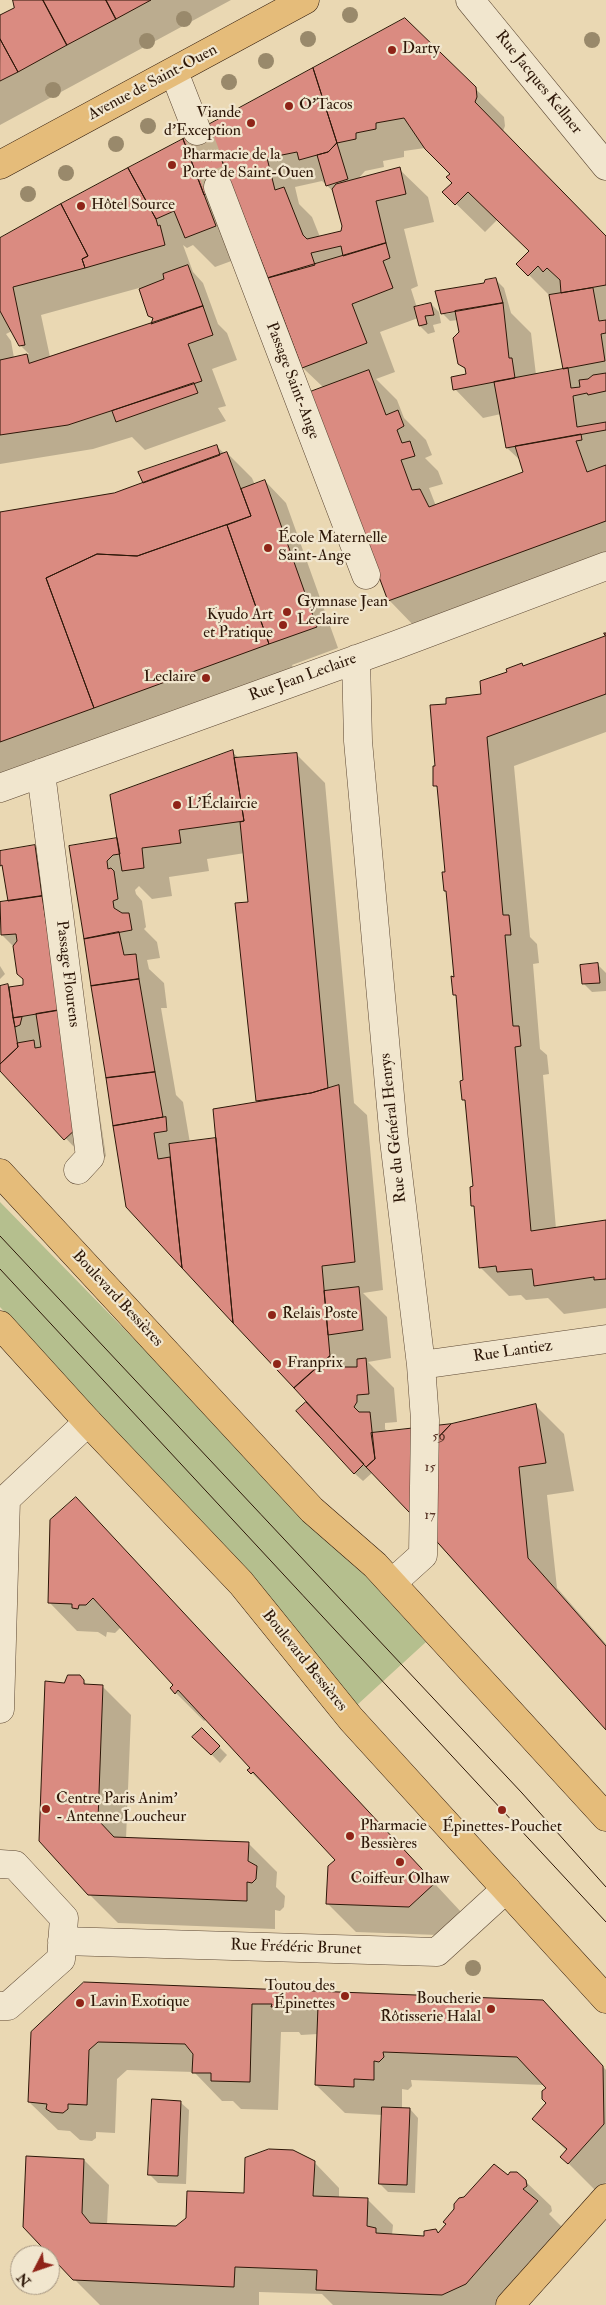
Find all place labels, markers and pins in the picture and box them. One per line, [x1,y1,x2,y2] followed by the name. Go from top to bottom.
[402,40,440,60] place label: Darty
[386,44,398,56] marker: Darty
[299,96,353,116] place label: O'Tacos
[283,100,295,112] marker: O'Tacos
[164,104,241,142] place label: Viande d'Exception
[245,117,257,129] marker: Viande d'Exception
[182,146,314,184] place label: Pharmacie de la Porte de Saint-Ouen
[166,159,178,171] marker: Pharmacie de la Porte de Saint-Ouen
[91,196,175,216] place label: Hôtel Source
[75,200,87,212] marker: Hôtel Source
[278,529,387,567] place label: École Maternelle Saint-Ange
[262,542,274,554] marker: École Maternelle Saint-Ange
[297,593,388,631] place label: Gymnase Jean Leclaire
[203,606,273,644] place label: Kyudo Art et Pratique
[281,606,293,618] marker: Gymnase Jean Leclaire
[277,619,289,631] marker: Kyudo Art et Pratique
[144,668,196,688] place label: Leclaire
[200,672,212,684] marker: Leclaire
[187,795,257,815] place label: L’Éclaircie
[171,799,183,811] marker: L’Éclaircie
[282,1305,358,1325] place label: Relais Poste
[266,1309,278,1321] marker: Relais Poste
[287,1354,343,1374] place label: Franprix
[271,1358,283,1370] marker: Franprix
[56,1790,186,1828] place label: Centre Paris Anim' - Antenne Loucheur
[40,1803,52,1815] marker: Centre Paris Anim' - Antenne Loucheur
[496,1804,508,1816] marker: Épinettes-Pouchet
[360,1817,427,1855] place label: Pharmacie Bessières
[442,1818,562,1838] place label: Épinettes-Pouchet
[344,1830,356,1842] marker: Pharmacie Bessières
[394,1856,406,1868] marker: Coiffeur Olhaw
[351,1870,449,1890] place label: Coiffeur Olhaw
[265,1977,335,2015] place label: Toutou des Épinettes
[339,1990,351,2002] marker: Toutou des Épinettes
[380,1990,481,2028] place label: Boucherie Rôtisserie Halal
[90,1993,190,2013] place label: Lavin Exotique
[74,1997,86,2009] marker: Lavin Exotique
[485,2003,497,2015] marker: Boucherie Rôtisserie Halal

